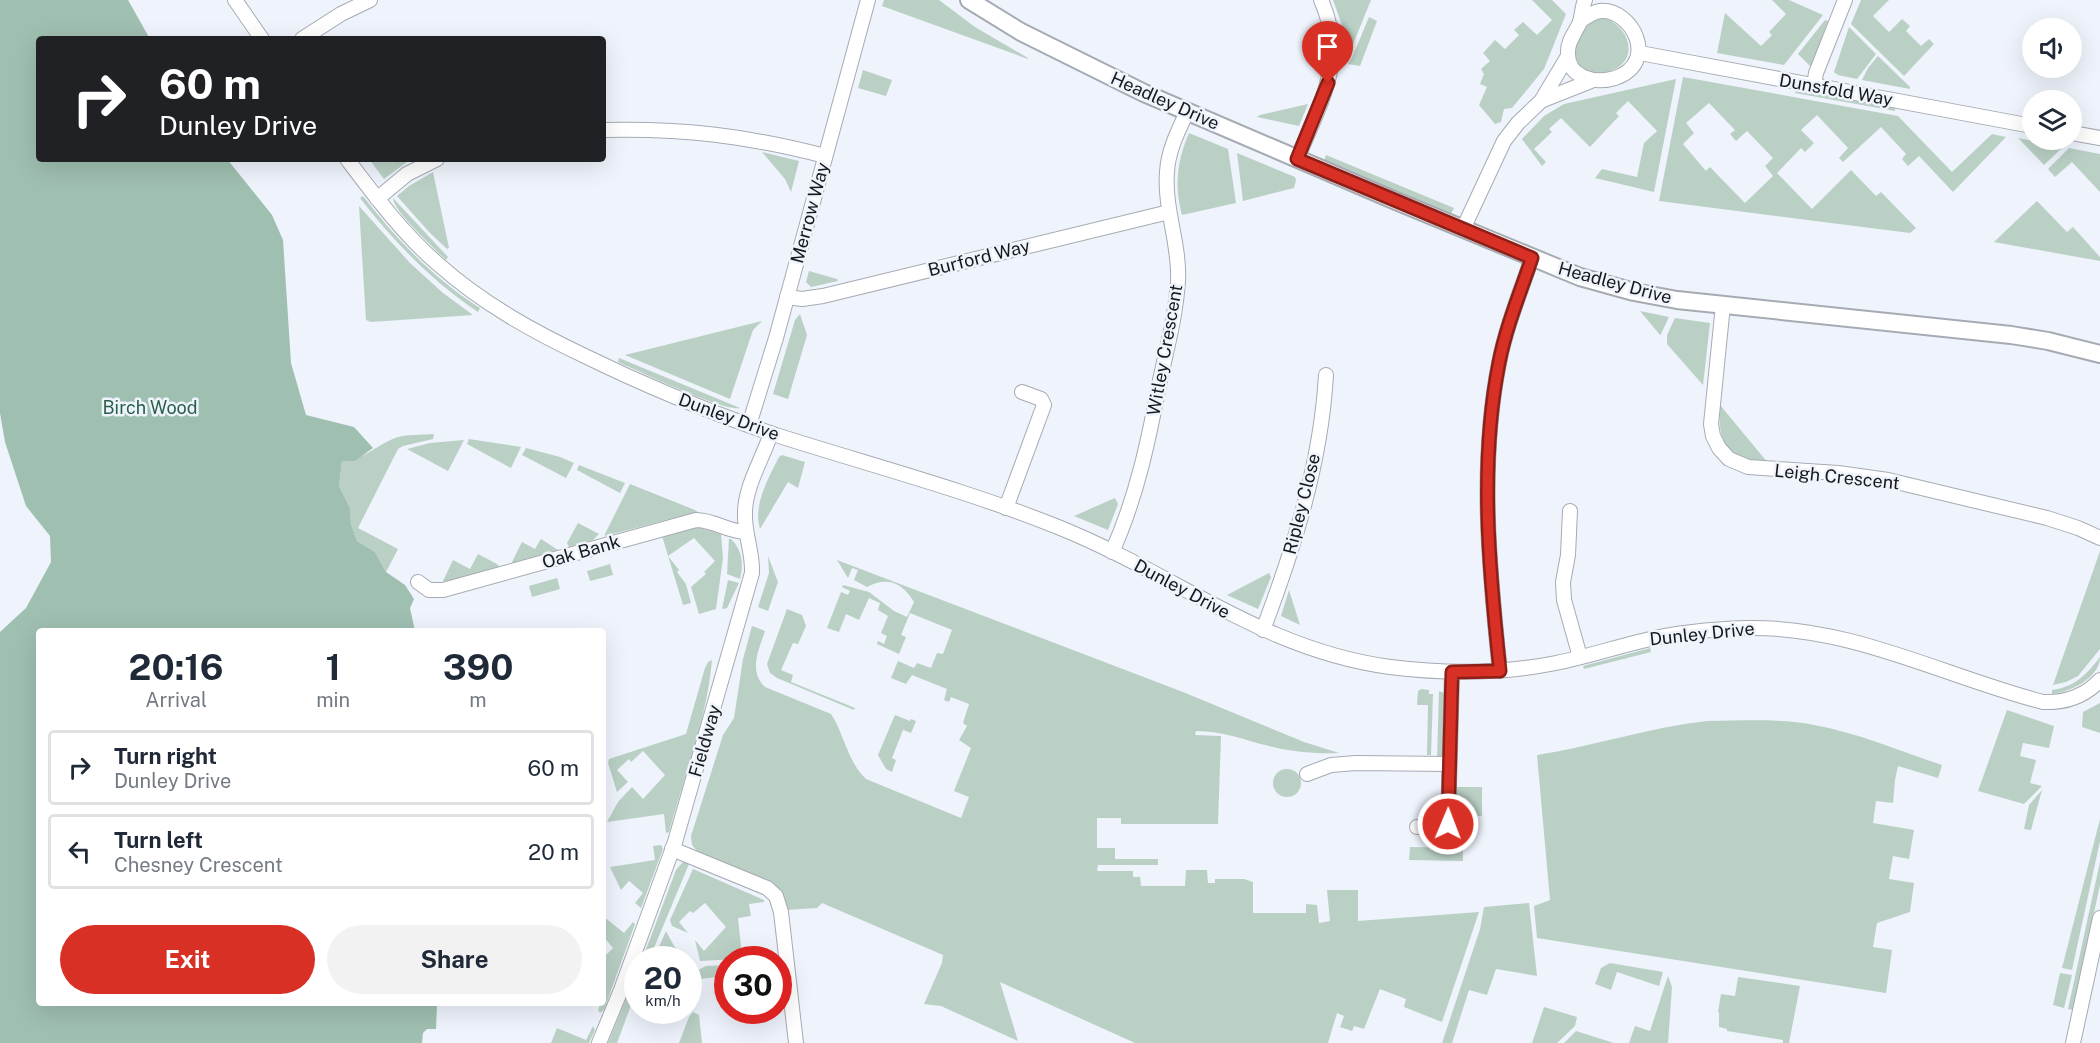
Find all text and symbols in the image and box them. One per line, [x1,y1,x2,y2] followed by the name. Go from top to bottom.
[2022,18,2082,150] map controls
[2022,18,2082,78] button: sound
[1302,21,1353,83] pin
[1311,30,1344,63] icon: arrive
[159,59,261,108] text: 60 m
[60,60,138,138] icon: right
[1108,67,1223,134] street label: Headley Drive
[1778,69,1895,110] street label: Dunsfold Way
[2022,90,2082,150] button: layers
[159,109,317,141] text: Dunley Drive
[786,160,833,266] street label: Merrow Way
[926,235,1032,280] street label: Burford Way
[1556,257,1674,308] street label: Headley Drive
[1143,283,1186,417] street label: Witley Crescent
[676,389,782,444] street label: Dunley Drive
[103,397,197,418] park label: Birch Wood
[1279,451,1324,556] street label: Ripley Close
[1773,459,1901,494] street label: Leigh Crescent
[540,530,622,573] street label: Oak Bank
[1131,555,1234,623] street label: Dunley Drive
[1648,618,1756,649] street label: Dunley Drive
[129,646,224,688] text: 20:16
[325,646,341,688] text: 1
[443,646,513,688] text: 390
[145,688,207,712] text: Arrival
[316,688,350,712] text: min
[469,688,487,712] text: m
[684,702,725,779] street label: Fieldway
[114,743,217,769] text: Turn right
[63,751,96,784] icon: right
[528,755,579,781] text: 60 m
[114,769,231,793] text: Dunley Drive
[1416,792,1480,856] position arrow
[114,827,203,853] text: Turn left
[63,835,96,868] icon: left
[528,839,579,865] text: 20 m
[114,853,283,877] text: Chesney Crescent
[60,925,315,994] button: Exit
[327,925,582,994] button: Share
[714,946,792,1024] speed limit sign: 30
[644,960,682,996] text: 20
[645,992,681,1009] text: km/h

